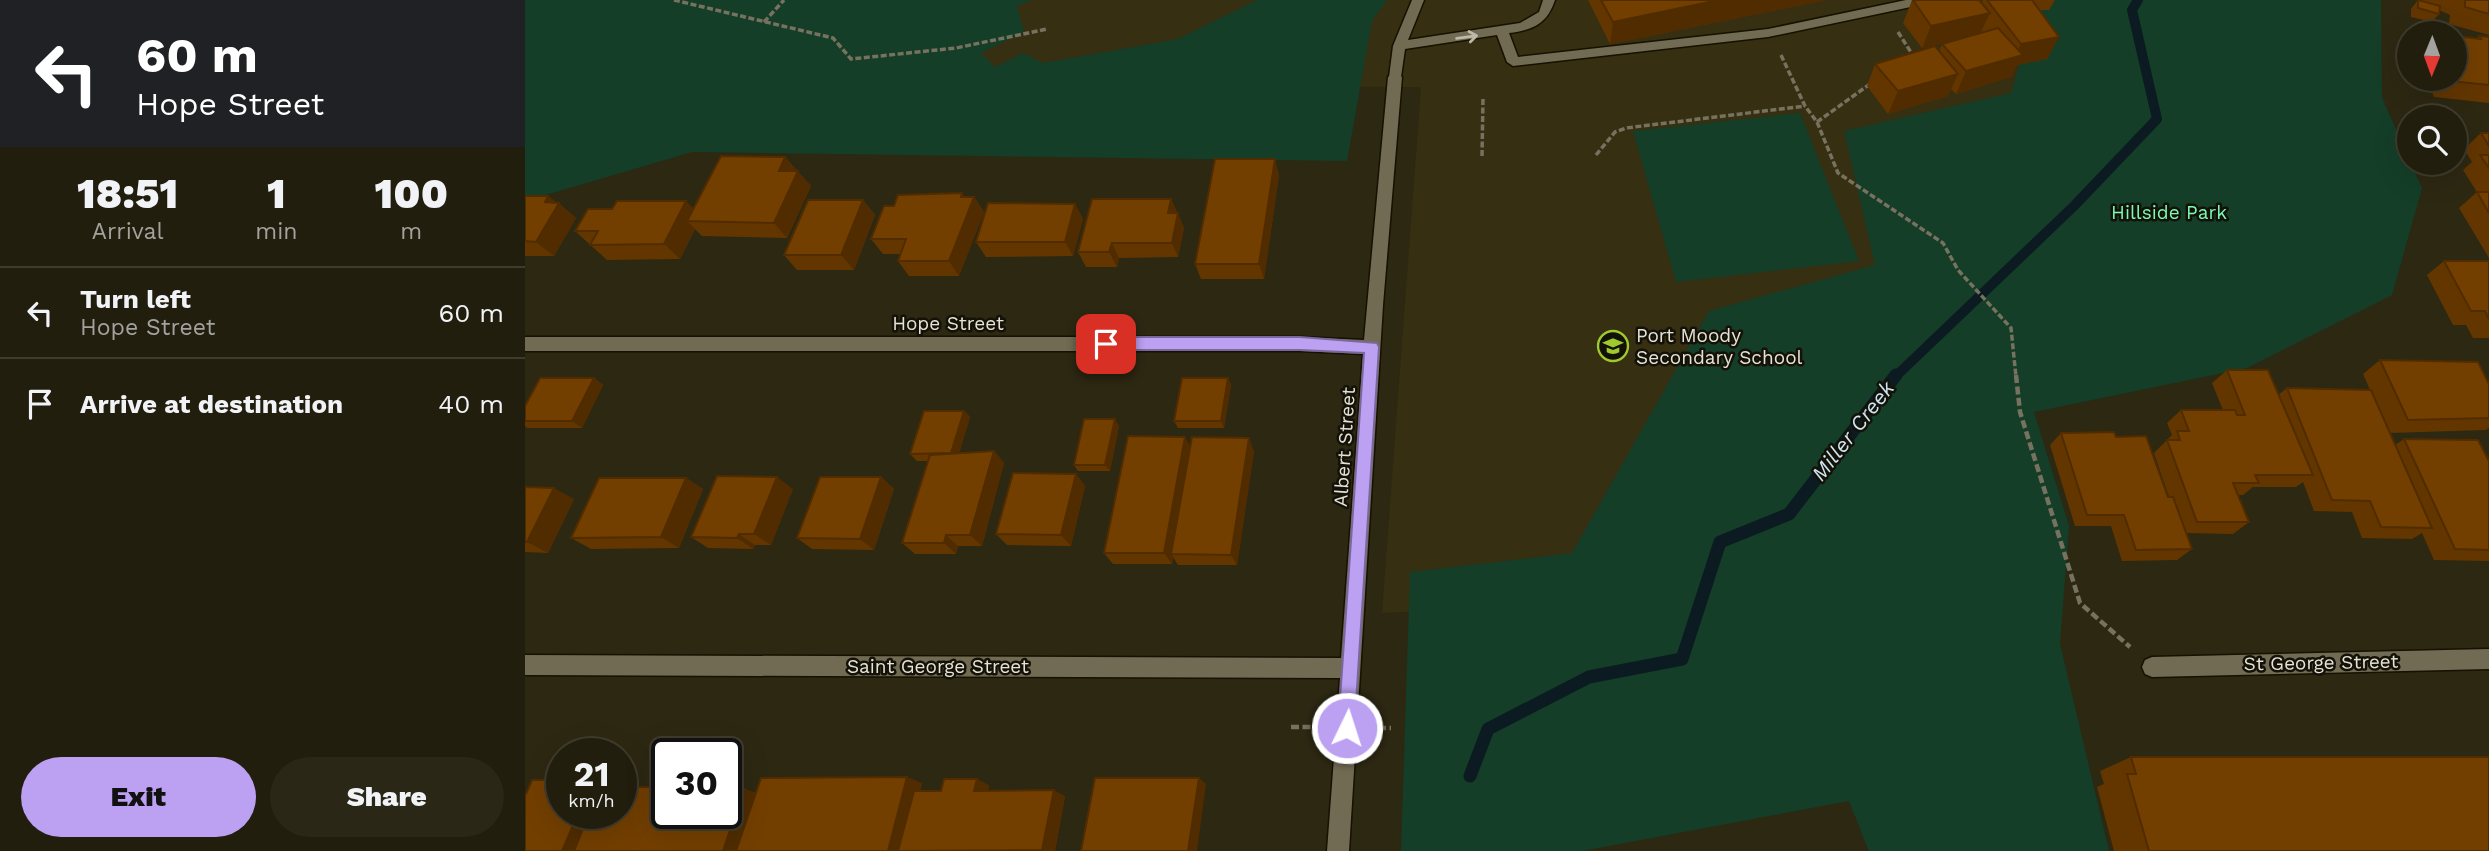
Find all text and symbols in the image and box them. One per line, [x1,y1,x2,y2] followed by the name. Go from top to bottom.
[2397,21,2467,91] north arrow
[2397,21,2467,175] map controls
[136,26,258,84] text: 60 m
[21,28,112,119] icon: left
[1455,30,1478,43] one-way arrow
[136,85,324,123] text: Hope Street
[2397,105,2467,175] button: search
[77,169,178,218] text: 18:51
[267,169,286,218] text: 1
[375,169,448,218] text: 100
[2111,201,2227,224] park label: Hillside Park
[92,218,164,245] text: Arrival
[255,218,298,245] text: min
[400,218,422,245] text: m
[80,284,191,314] text: Turn left
[21,294,59,332] icon: left
[438,298,504,328] text: 60 m
[892,312,1004,335] street label: Hope Street
[80,314,215,341] text: Hope Street
[1076,314,1136,374] pin
[1636,324,1803,369] place label: Port Moody Secondary School
[1087,325,1125,363] icon: arrive
[1596,329,1630,363] school or university icon: Port Moody Secondary School
[1806,375,1900,486] water label: Miller Creek
[21,385,59,423] icon: arrive
[1329,386,1360,508] street label: Albert Street
[80,389,343,419] text: Arrive at destination
[438,389,504,419] text: 40 m
[2243,650,2399,675] street label: St George Street
[847,655,1029,678] street label: Saint George Street
[1310,691,1384,765] position arrow
[651,738,742,829] speed limit sign: 30
[574,753,609,795] text: 21
[21,757,256,837] button: Exit
[270,757,504,837] button: Share
[568,790,615,811] text: km/h

